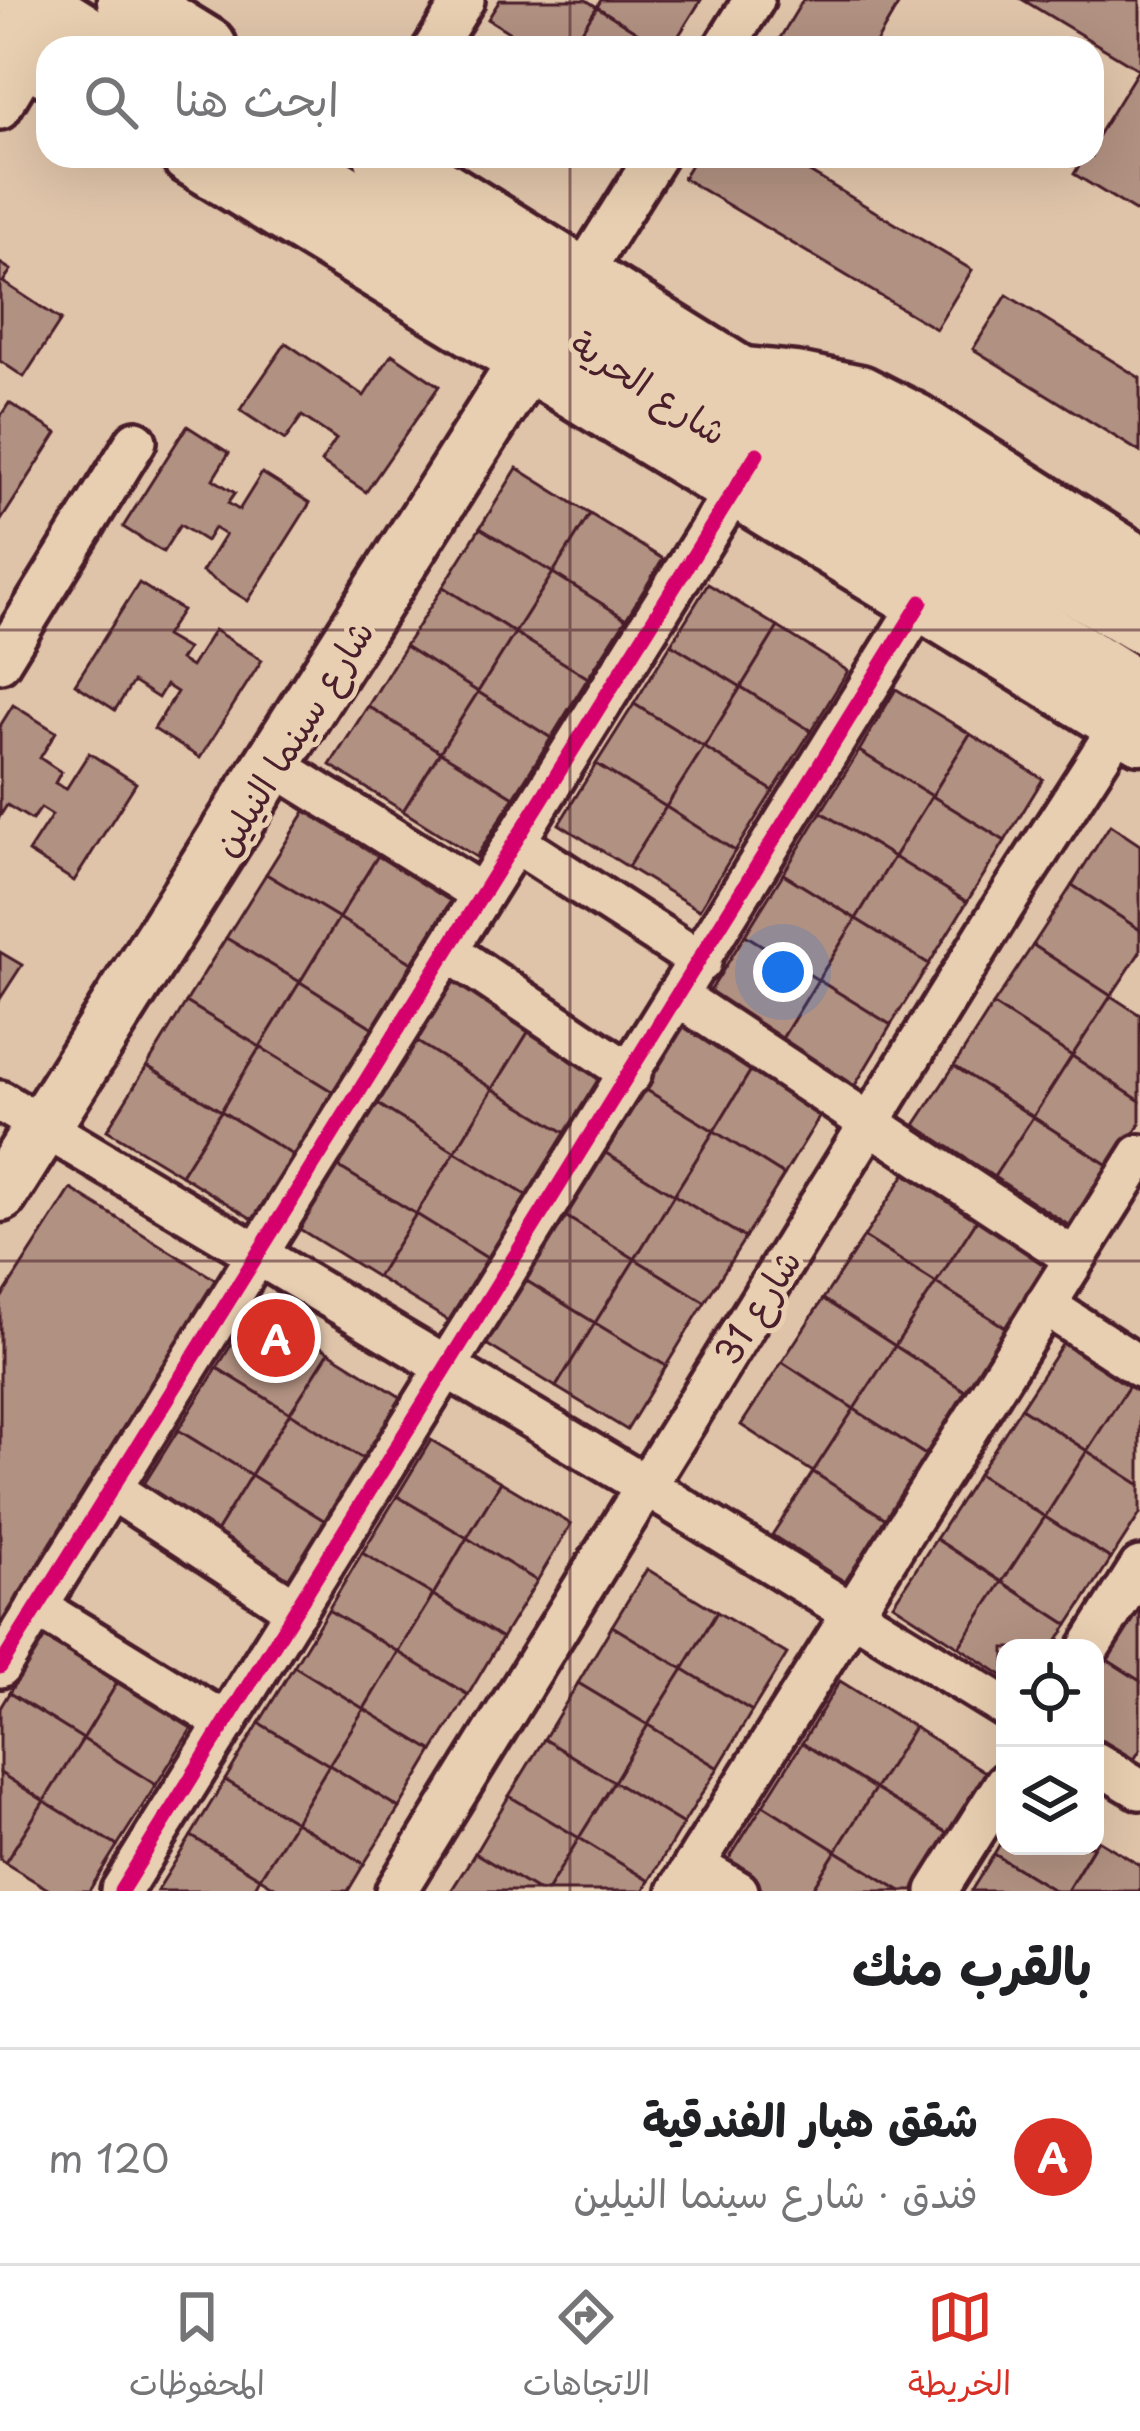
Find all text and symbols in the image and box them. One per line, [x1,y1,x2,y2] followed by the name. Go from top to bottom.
[36,36,1104,168] search box
[174,63,339,131] text: ابحث هنا
[78,69,144,135] icon: search
[560,315,739,458] street label: شارع الحرية
[197,608,386,866] street label: شارع سينما النيلين
[753,942,813,1002] your location
[699,1238,813,1375] street label: شارع 31
[237,1293,315,1383] pin: A
[996,1639,1104,1855] map controls
[996,1639,1104,1747] button: locate
[996,1747,1104,1855] button: layers
[852,1925,1092,2002] text: بالقرب منك
[642,2084,978,2152] text: شقق هبار الفندقية
[48,2127,169,2186] text: 120 m
[1038,2127,1068,2186] text: A
[573,2162,978,2221] text: فندق · شارع سينما النيلين
[129,2284,265,2413] tab: المحفوظات
[523,2284,650,2413] tab: الاتجاهات
[908,2284,1011,2413] tab: الخريطة

